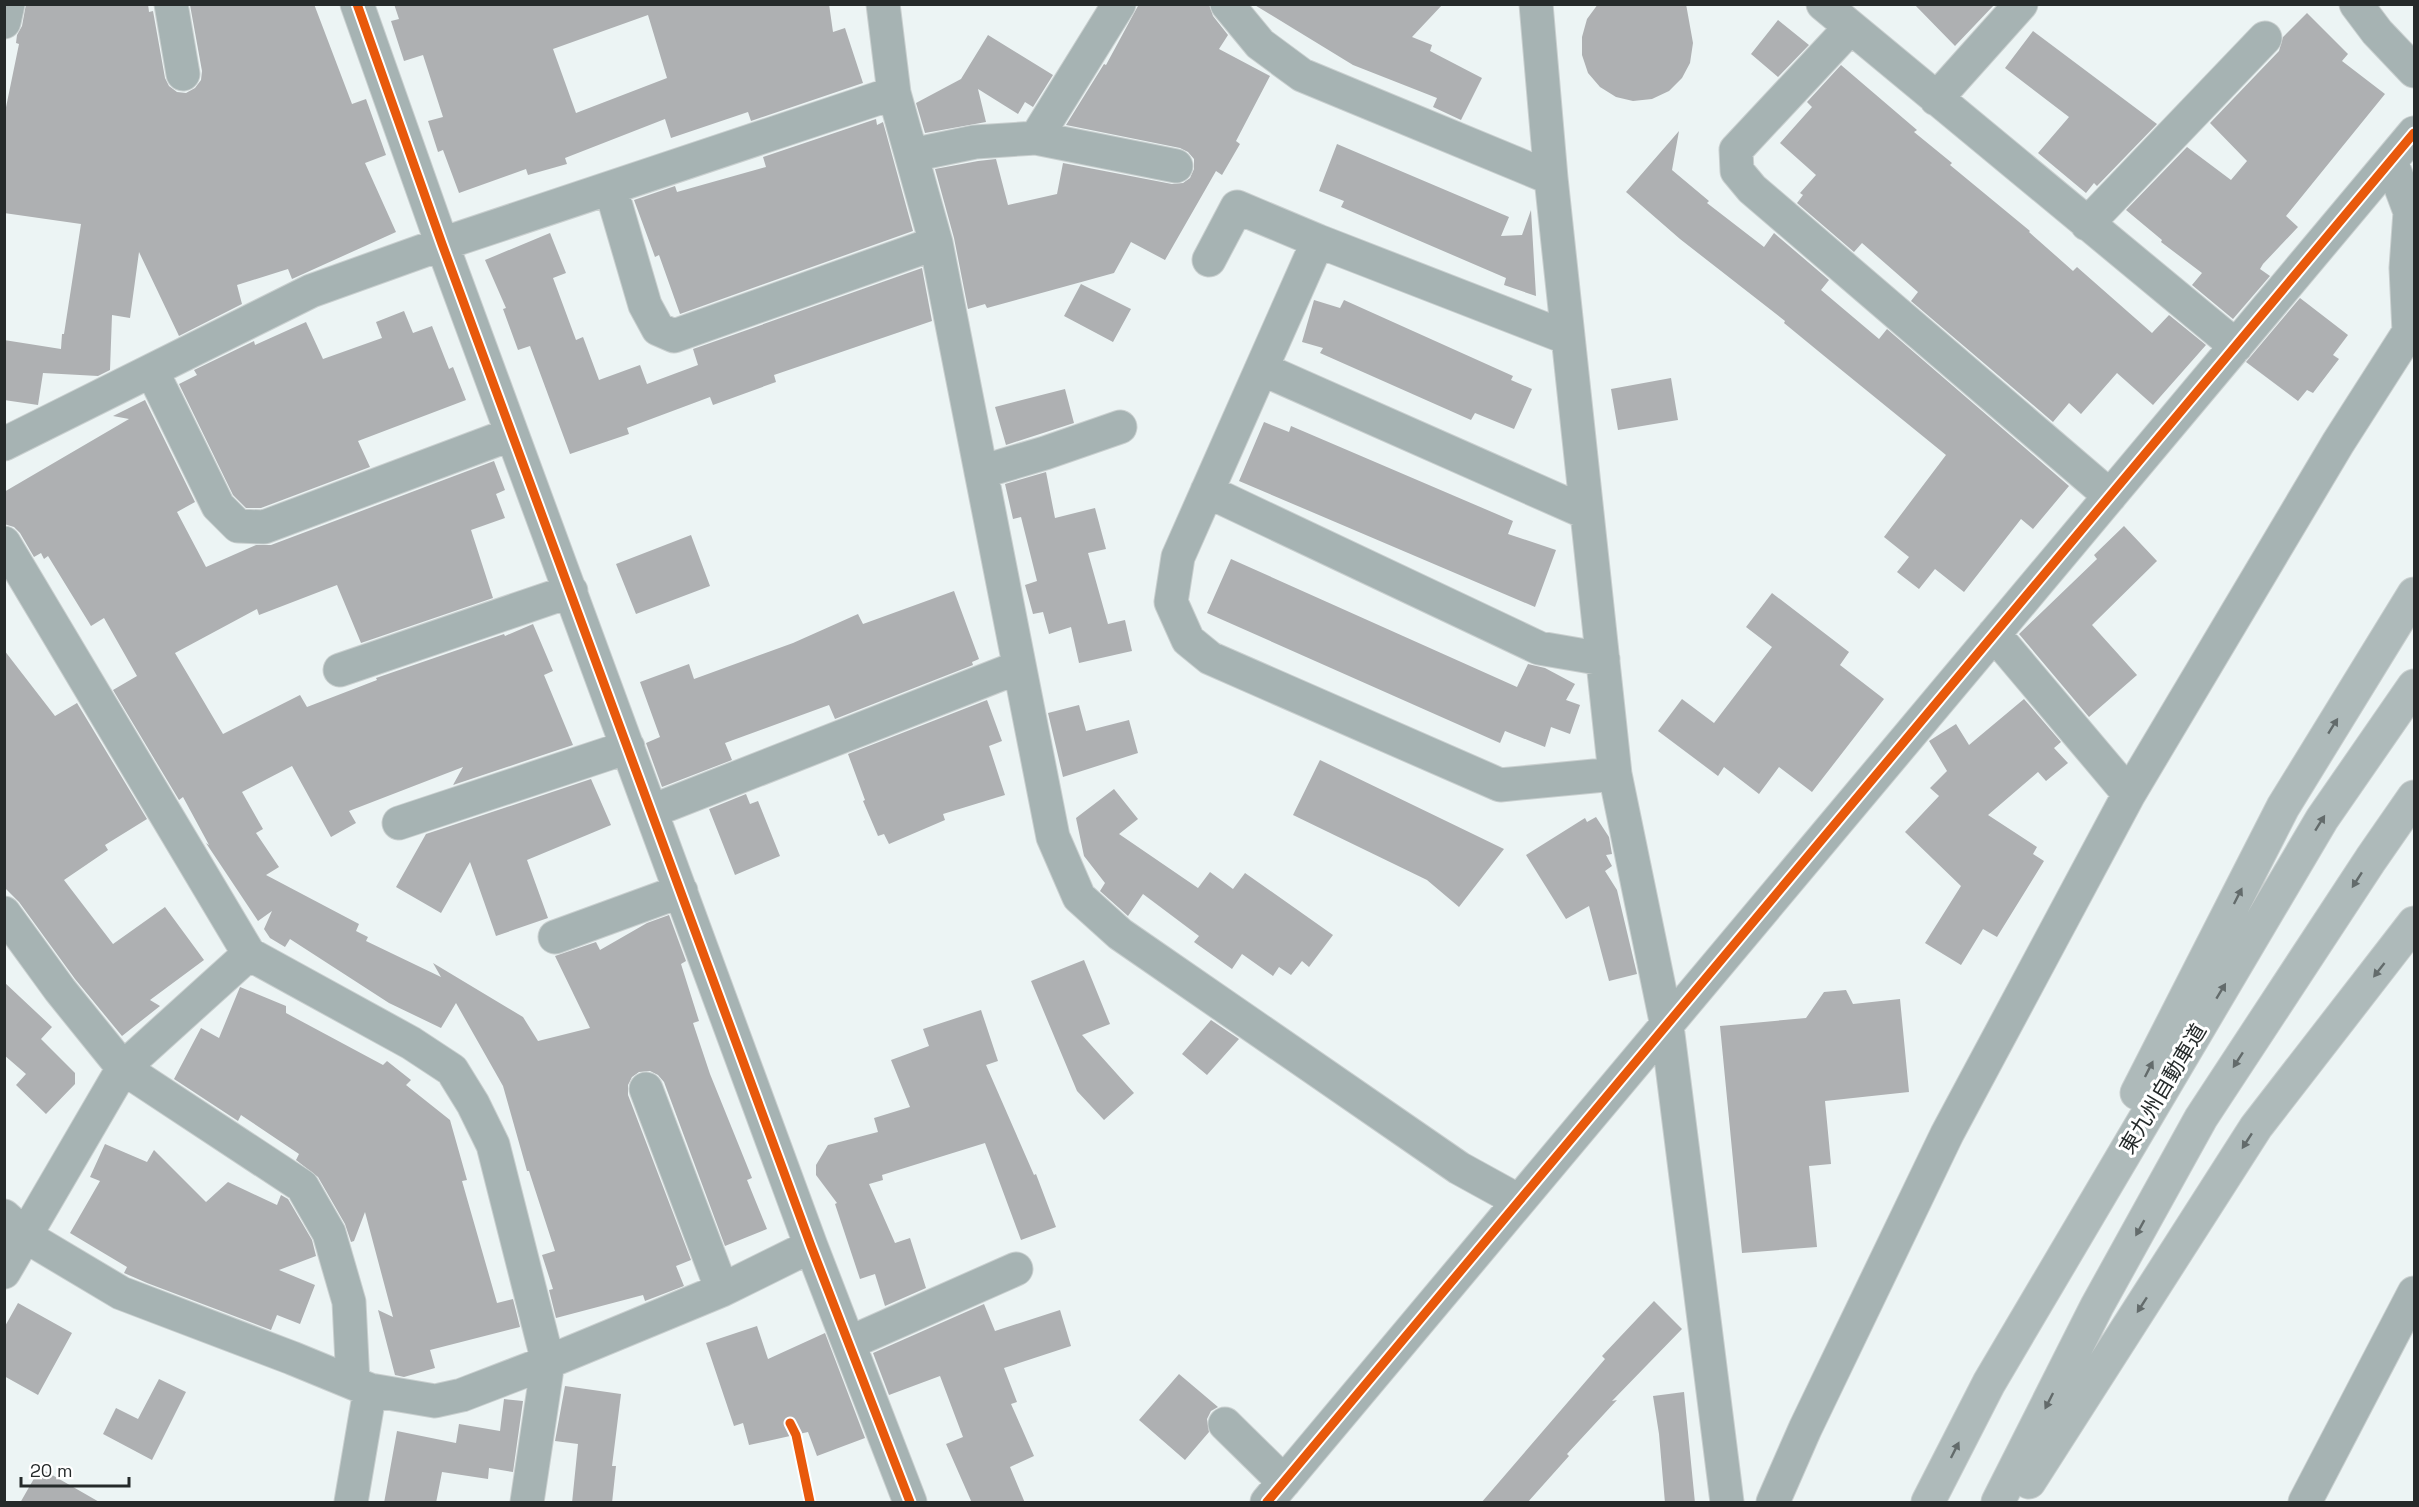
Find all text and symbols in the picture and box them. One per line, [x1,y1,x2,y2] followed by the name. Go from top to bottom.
[2328,718,2339,734] one-way arrow
[2315,815,2326,831] one-way arrow
[2352,872,2363,888] one-way arrow
[2233,887,2243,904] one-way arrow
[2373,962,2385,977] one-way arrow
[2216,982,2226,999] one-way arrow
[2113,1019,2212,1159] street label: 東九州自動車道
[2233,1052,2244,1068] one-way arrow
[2145,1061,2154,1078] one-way arrow
[2242,1133,2253,1149] one-way arrow
[2135,1220,2145,1237] one-way arrow
[2137,1297,2148,1313] one-way arrow
[2044,1393,2054,1410] one-way arrow
[1950,1442,1960,1459] one-way arrow
[21,1450,129,1488] scale bar
[30,1459,73,1482] text: 20 m

